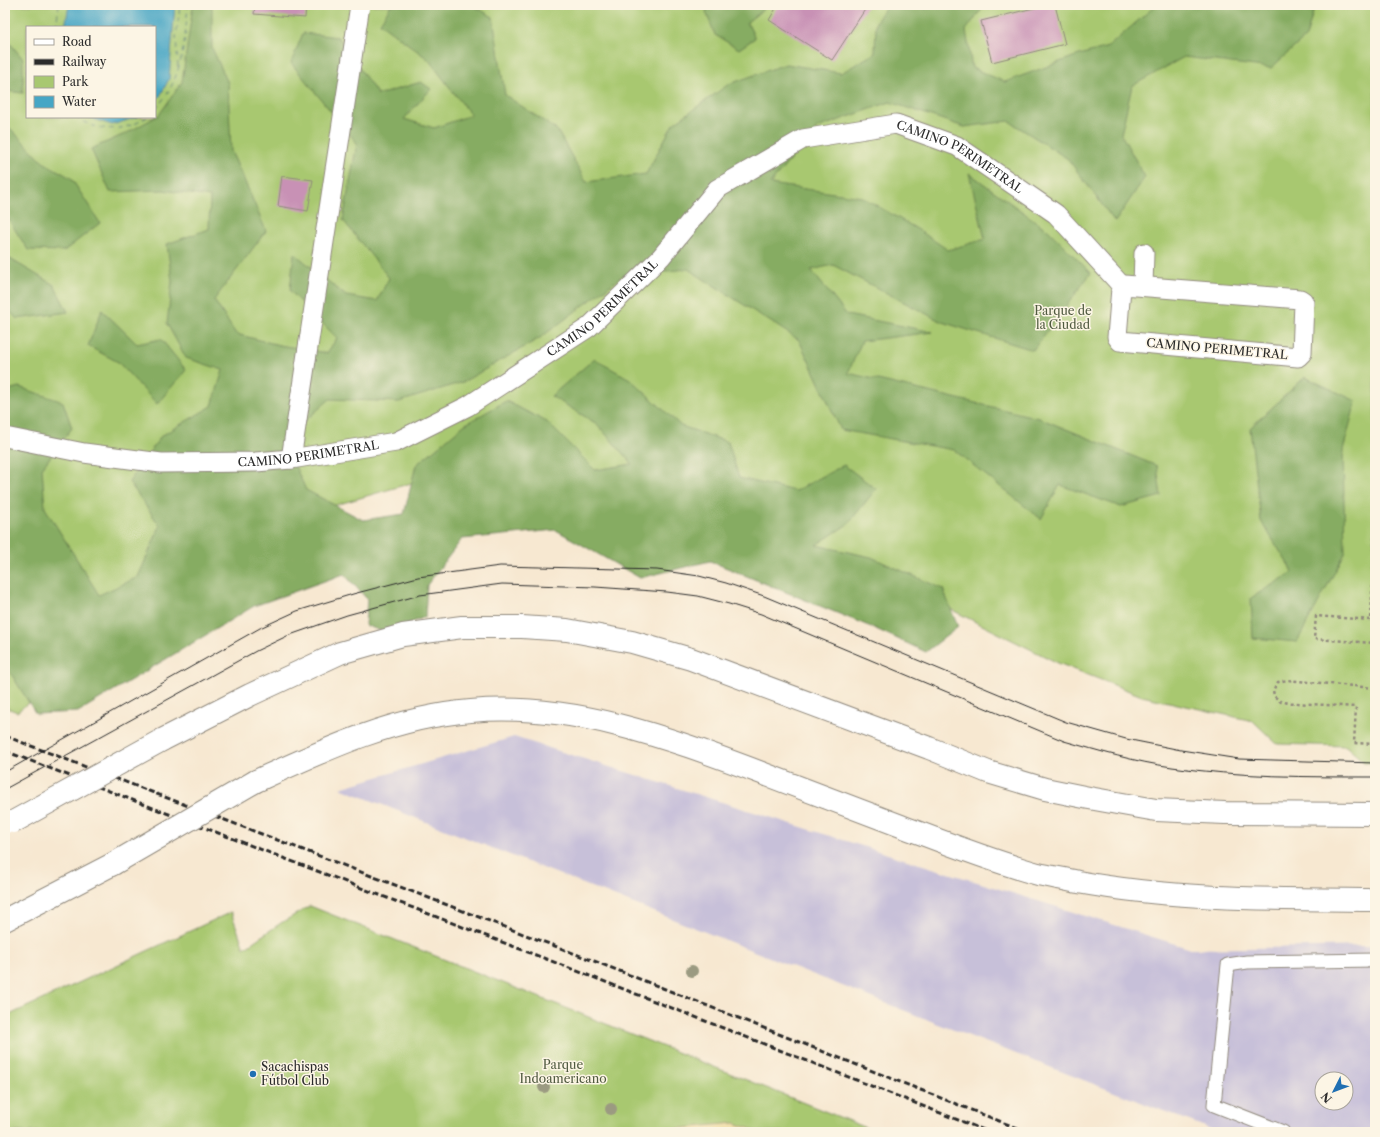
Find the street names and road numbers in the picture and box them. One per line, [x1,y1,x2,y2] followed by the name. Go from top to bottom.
[894,117,1026,196] street label: CAMINO PERIMETRAL
[544,256,661,360] street label: CAMINO PERIMETRAL
[1146,335,1289,362] street label: CAMINO PERIMETRAL
[238,437,380,469] street label: CAMINO PERIMETRAL

